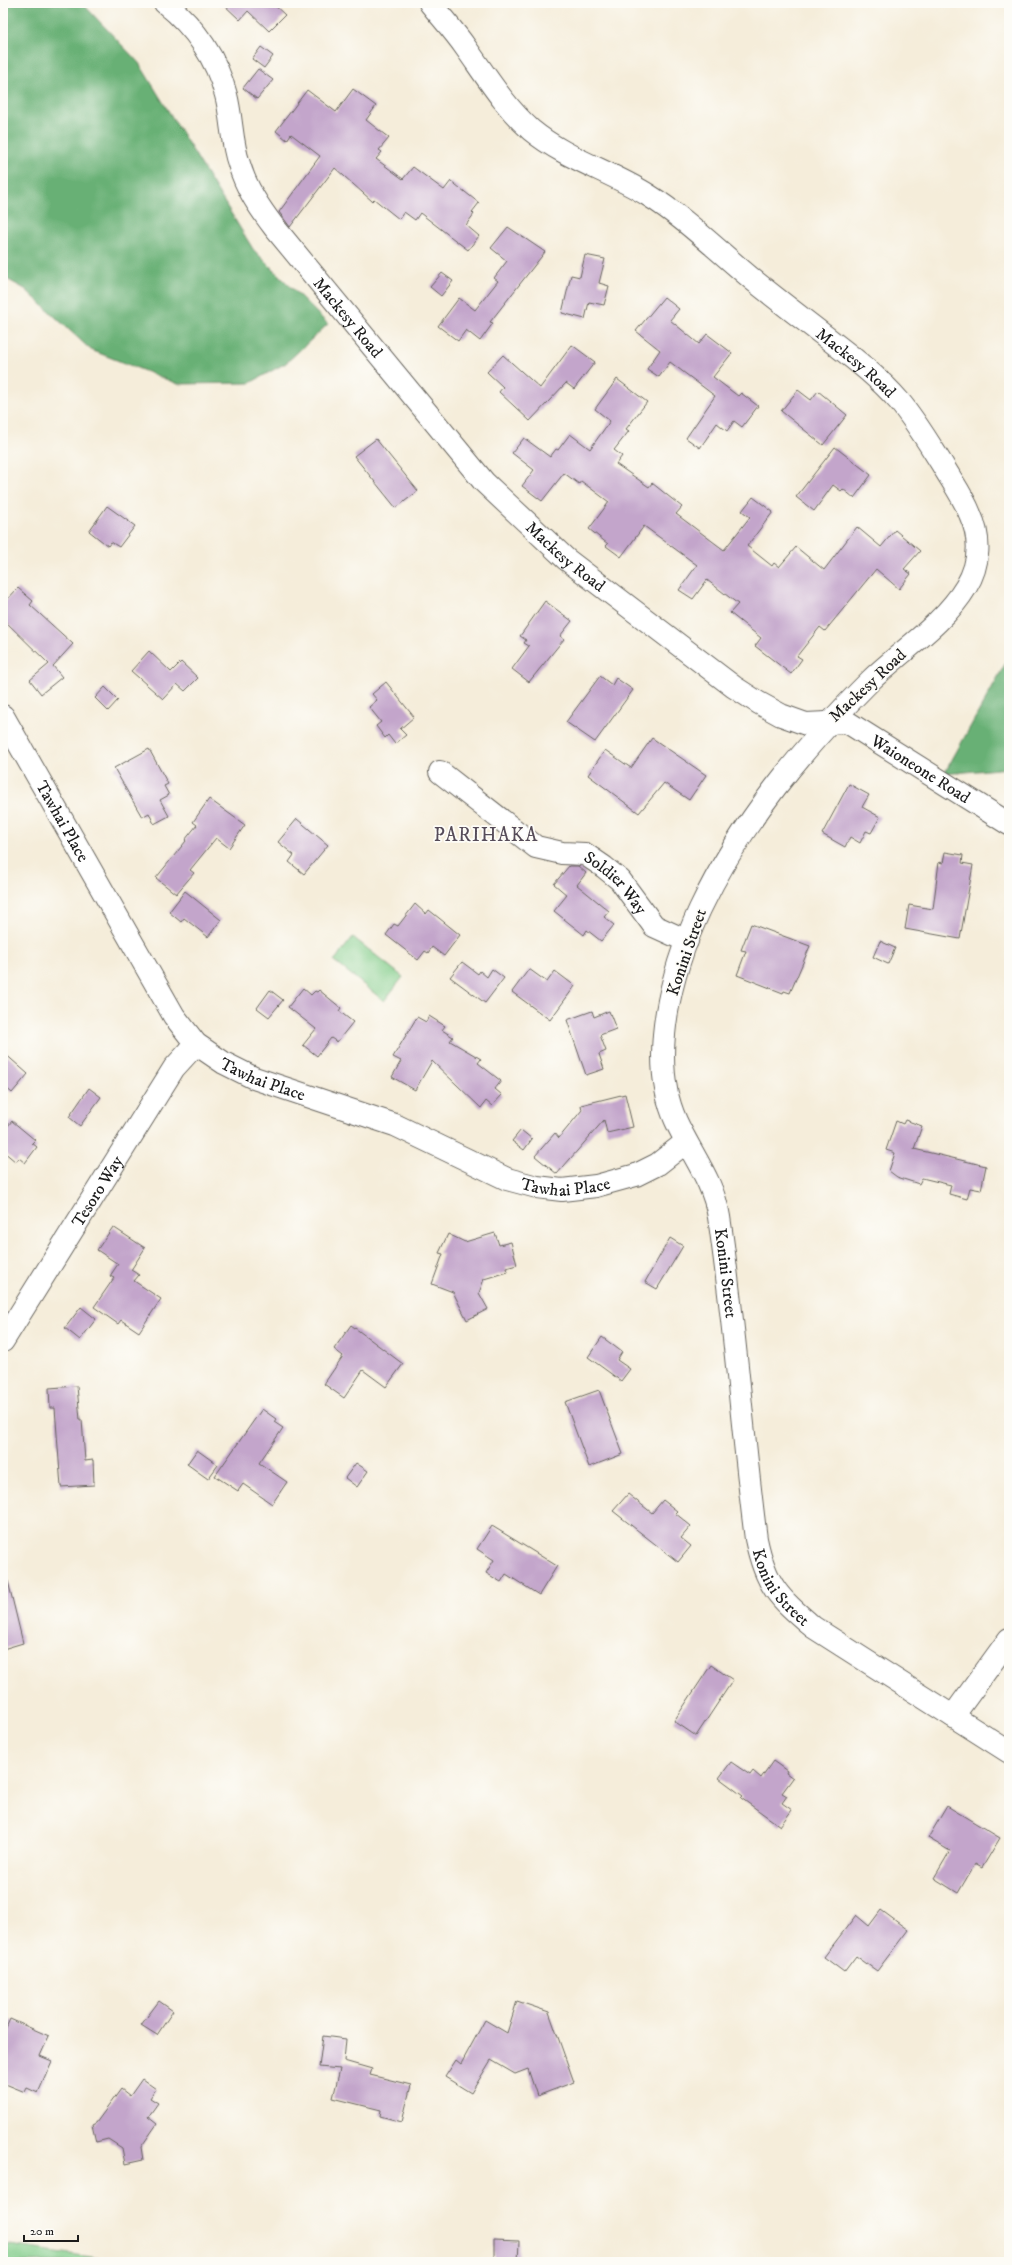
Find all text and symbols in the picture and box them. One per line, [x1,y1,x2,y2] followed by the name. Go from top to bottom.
[308,273,388,363] street label: Mackesy Road
[811,323,901,403] street label: Mackesy Road
[521,517,610,597] street label: Mackesy Road
[824,644,911,727] street label: Mackesy Road
[866,729,975,809] street label: Waioneone Road
[30,777,94,866] street label: Tawhai Place
[434,824,538,847] district label: PARIHAKA
[579,847,652,920] street label: Soldier Way
[662,905,712,999] street label: Konini Street
[216,1053,308,1106] street label: Tawhai Place
[67,1151,129,1231] street label: Tesoro Way
[518,1173,613,1202] street label: Tawhai Place
[709,1227,742,1320] street label: Konini Street
[747,1546,814,1632] street label: Konini Street
[24,2217,78,2243] scale bar
[30,2224,54,2239] text: 20 m

